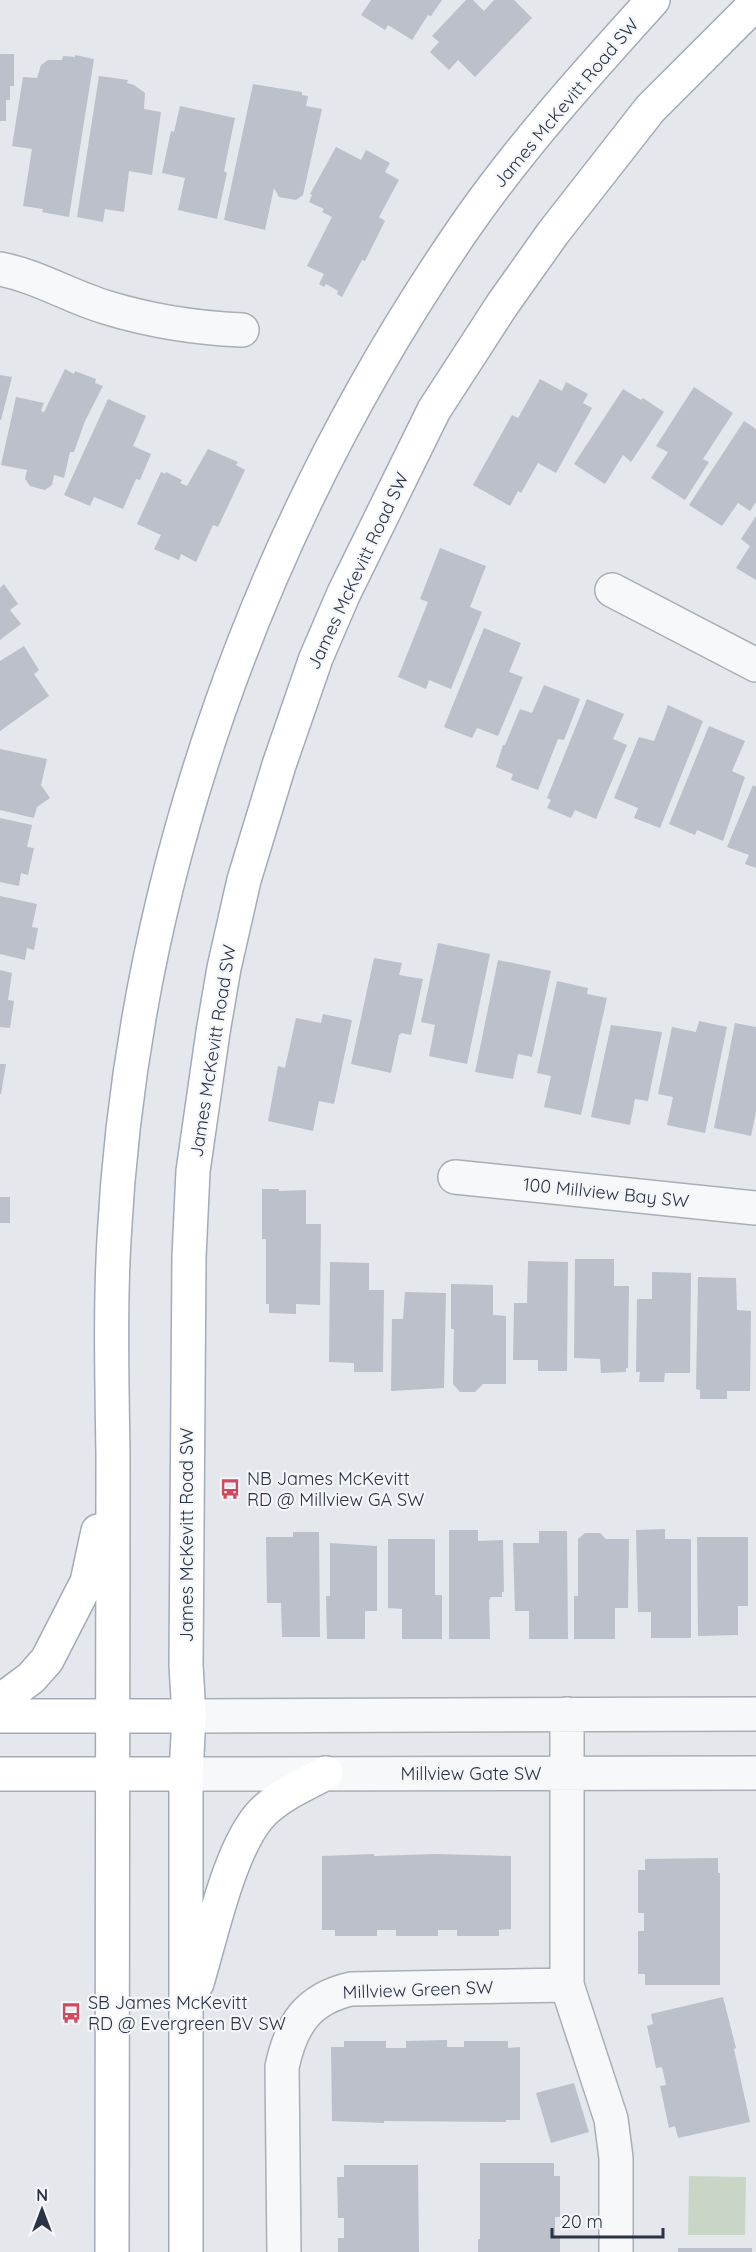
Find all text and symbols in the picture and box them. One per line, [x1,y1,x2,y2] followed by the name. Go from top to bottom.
[488,13,643,192] street label: James McKevitt Road SW
[302,469,413,673] street label: James McKevitt Road SW
[184,943,241,1159] street label: James McKevitt Road SW
[522,1172,690,1213] street label: 100 Millview Bay SW
[175,1428,198,1642] street label: James McKevitt Road SW
[247,1467,424,1511] place label: NB James McKevitt RD @ Millview GA SW
[218,1477,242,1501] bus stop icon: NB James McKevitt RD @ Millview GA SW
[401,1762,541,1785] street label: Millview Gate SW
[342,1975,494,2004] street label: Millview Green SW
[88,1991,286,2035] place label: SB James McKevitt RD @ Evergreen BV SW
[59,2001,83,2025] bus stop icon: SB James McKevitt RD @ Evergreen BV SW
[12,2180,72,2240] north arrow
[36,2185,48,2205] text: N
[552,2201,663,2239] scale bar
[561,2210,603,2233] text: 20 m

